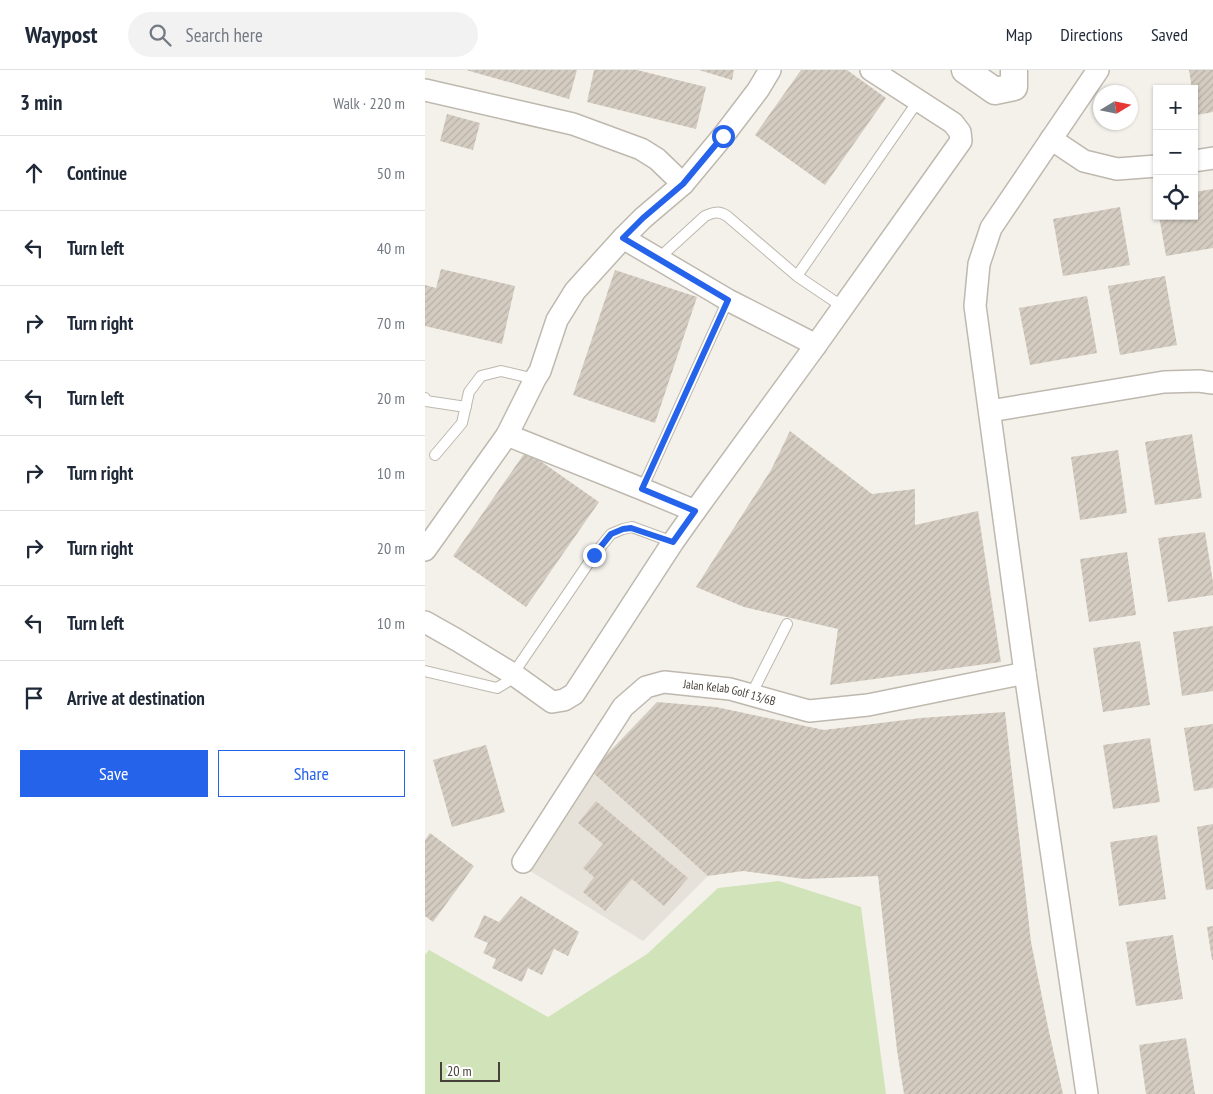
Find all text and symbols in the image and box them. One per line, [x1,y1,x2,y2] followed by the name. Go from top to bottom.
[128,12,478,57] search box
[25,19,98,50] text: Waypost
[146,21,174,49] icon: search
[186,23,263,47] text: Search here
[1006,23,1032,46] text: Map
[1060,23,1123,46] text: Directions
[1151,23,1188,46] text: Saved
[1093,85,1138,130] north arrow
[1153,85,1198,220] map controls
[1153,85,1198,130] button: +
[20,89,62,116] text: 3 min
[333,93,405,113] text: Walk · 220 m
[712,125,735,148] route start
[1153,130,1198,175] button: −
[20,159,48,187] icon: ahead
[67,161,127,185] text: Continue
[377,163,405,183] text: 50 m
[1153,175,1198,220] button: locate
[20,234,48,262] icon: left
[67,236,124,260] text: Turn left
[377,238,405,258] text: 40 m
[20,309,48,337] icon: right
[67,311,133,335] text: Turn right
[377,313,405,333] text: 70 m
[20,384,48,412] icon: left
[67,386,124,410] text: Turn left
[377,388,405,408] text: 20 m
[20,459,48,487] icon: right
[67,461,133,485] text: Turn right
[377,463,405,483] text: 10 m
[20,534,48,562] icon: right
[67,536,133,560] text: Turn right
[377,538,405,558] text: 20 m
[583,544,606,567] route end
[20,609,48,637] icon: left
[67,611,124,635] text: Turn left
[377,613,405,633] text: 10 m
[682,676,778,708] street label: Jalan Kelab Golf 13/6B
[20,684,48,712] icon: arrive
[67,686,205,710] text: Arrive at destination
[20,750,208,797] button: Save
[218,750,405,797] button: Share
[440,1059,500,1082] scale bar
[447,1062,472,1080] text: 20 m

